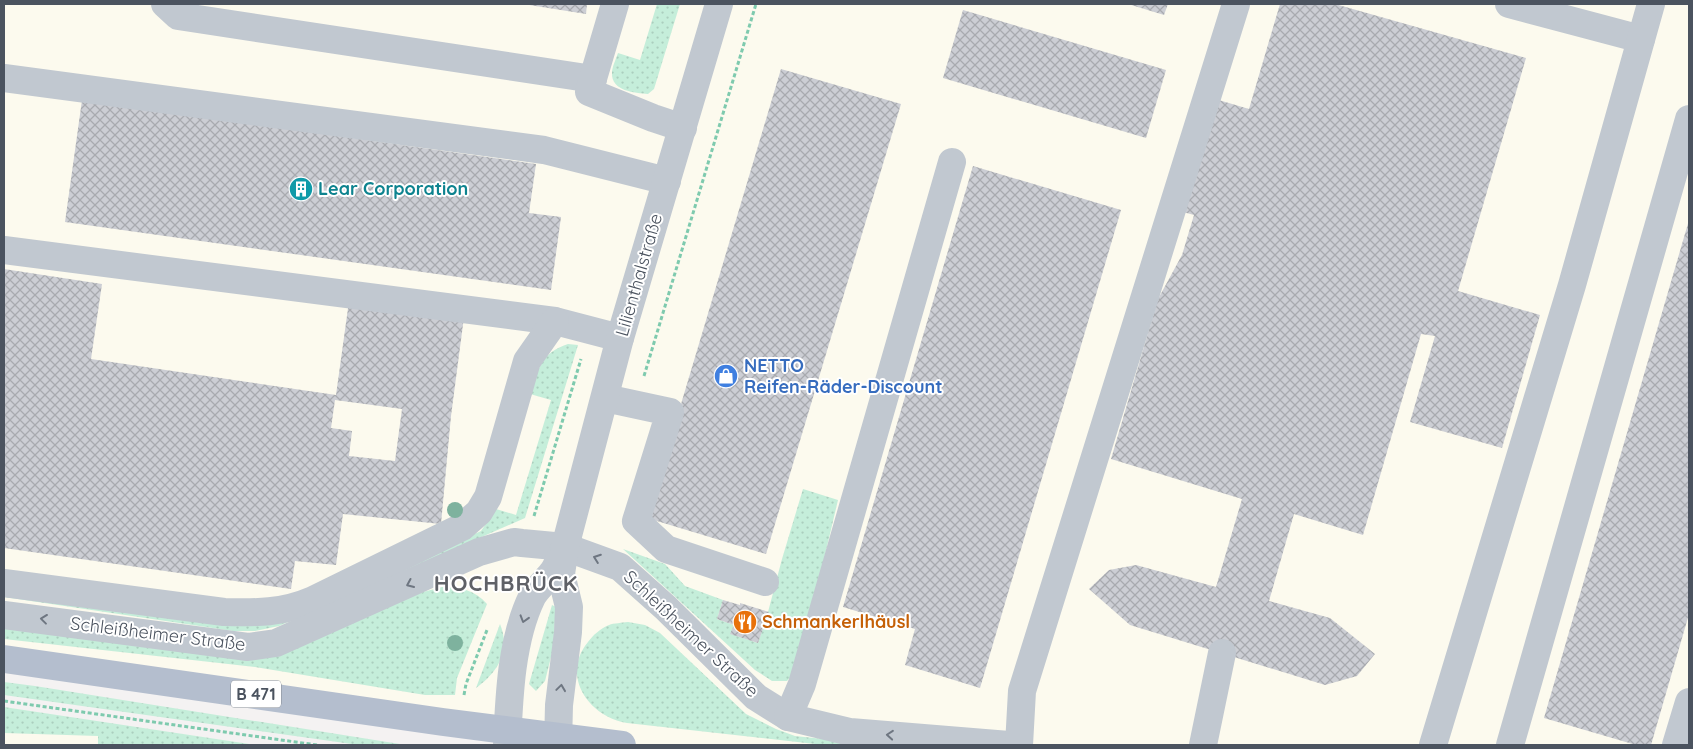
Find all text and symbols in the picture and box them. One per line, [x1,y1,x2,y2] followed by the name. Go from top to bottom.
[288,176,314,202] building icon: Lear Corporation
[318,177,468,200] place label: Lear Corporation
[610,211,667,339] street label: Lilienthalstraße
[744,354,943,398] place label: NETTO Reifen-Räder-Discount
[713,363,739,389] shop icon: NETTO Reifen-Räder-Discount
[593,554,601,564] one-way arrow
[619,565,764,702] street label: Schleißheimer Straße
[434,569,578,597] district label: HOCHBRÜCK
[406,578,415,589] one-way arrow
[732,609,758,635] restaurant icon: Schmankerlhäusl
[762,610,910,633] place label: Schmankerlhäusl
[69,611,247,656] street label: Schleißheimer Straße
[40,614,48,625] one-way arrow
[519,614,529,623] one-way arrow
[231,681,281,708] road number: B 471
[555,684,566,692] one-way arrow
[886,730,894,741] one-way arrow

